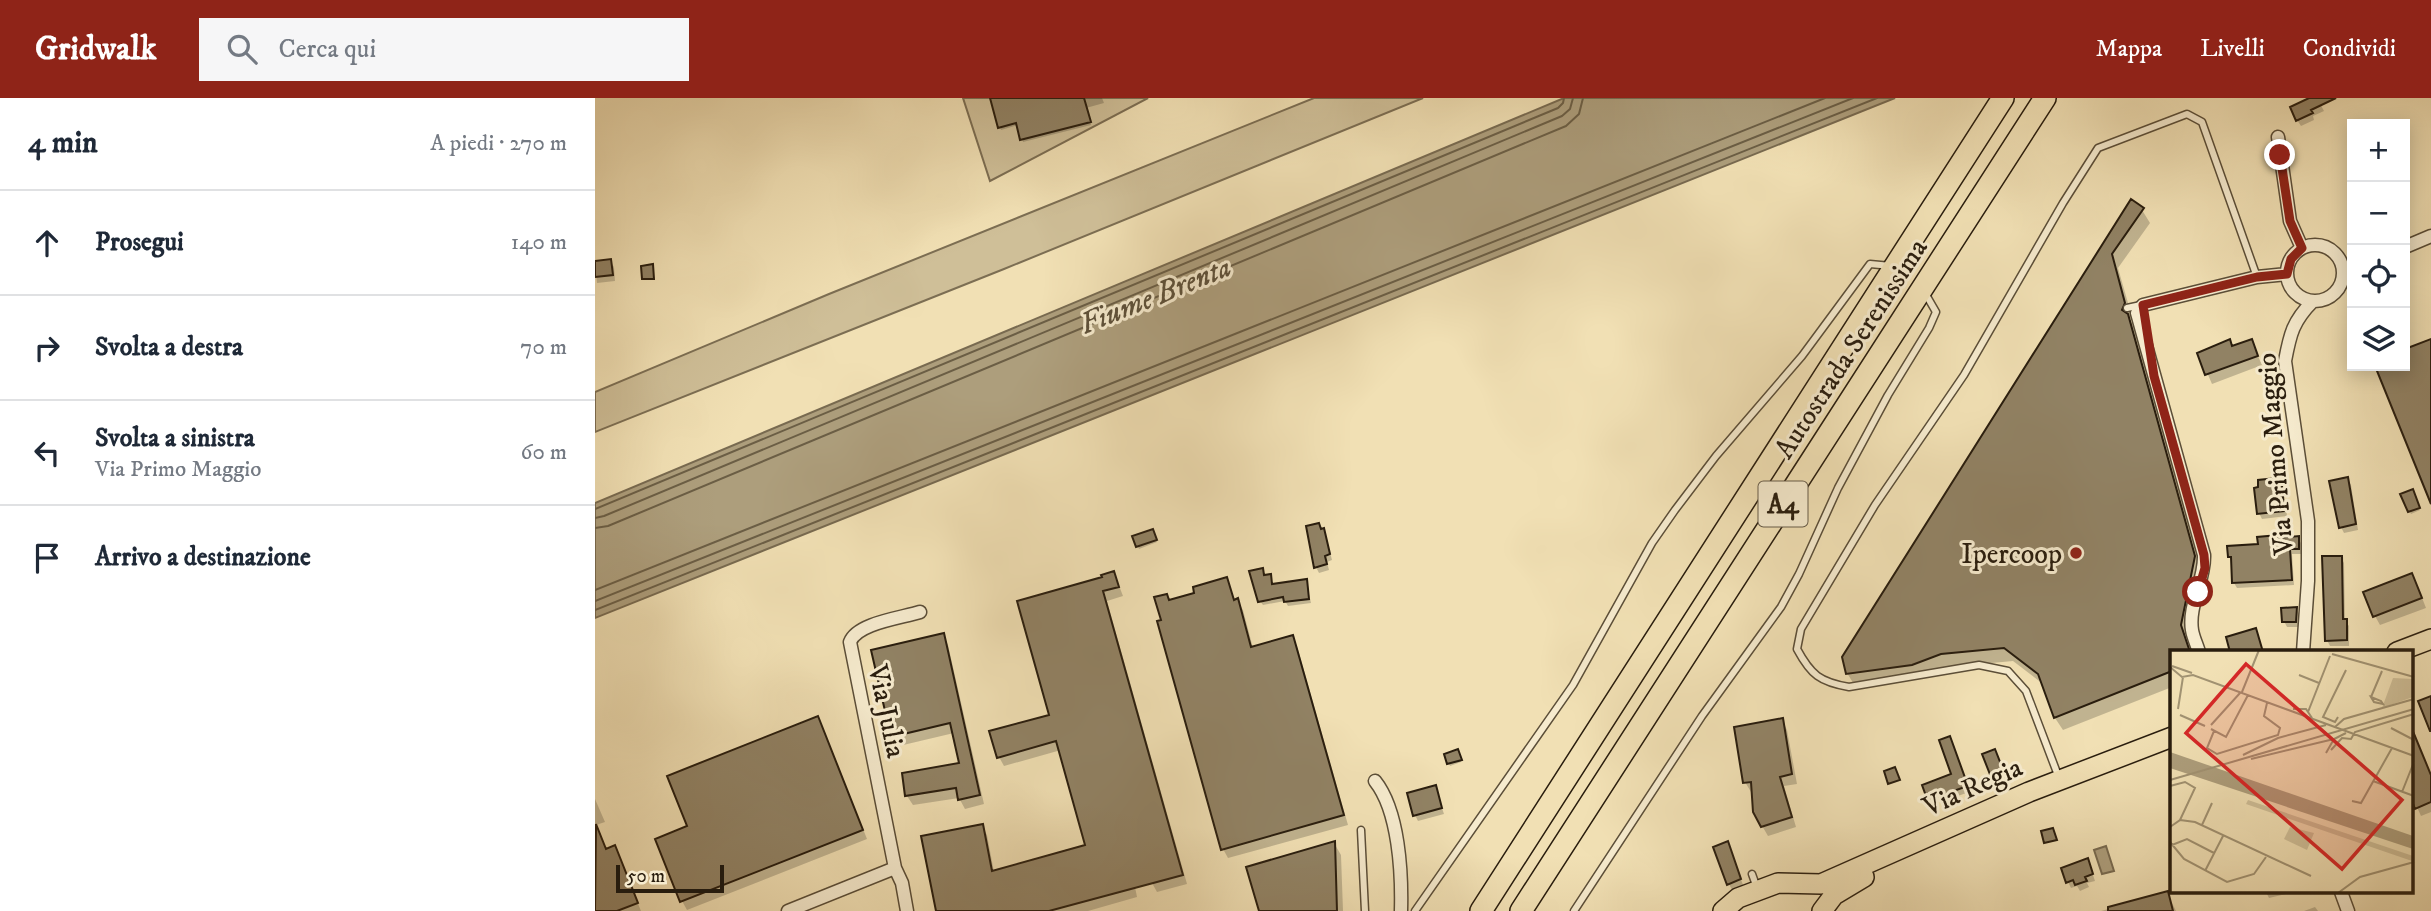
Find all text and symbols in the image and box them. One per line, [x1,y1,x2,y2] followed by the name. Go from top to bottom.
[199,18,689,81] search box
[35,29,157,70] text: Gridwalk
[223,30,261,68] icon: search
[279,33,376,66] text: Cerca qui
[2096,34,2162,64] text: Mappa
[2200,34,2265,64] text: Livelli
[2303,34,2396,64] text: Condividi
[2347,119,2410,371] map controls
[2347,119,2410,182] button: +
[28,125,98,162] text: 4 min
[430,129,567,158] text: A piedi · 270 m
[2264,139,2295,170] route end
[2347,182,2410,245] button: −
[28,224,66,262] icon: ahead
[95,226,184,259] text: Prosegui
[511,228,567,257] text: 140 m
[1767,232,1936,465] street label: Autostrada Serenissima
[2347,245,2410,308] button: locate
[1074,249,1237,344] water label: Fiume Brenta
[2347,308,2410,371] button: layers
[28,329,66,367] icon: right
[95,331,243,364] text: Svolta a destra
[520,333,567,362] text: 70 m
[2249,351,2302,557] street label: Via Primo Maggio
[95,422,255,455] text: Svolta a sinistra
[28,434,66,472] icon: left
[520,438,567,467] text: 60 m
[95,455,261,484] text: Via Primo Maggio
[1759,482,1807,526] road number: A4
[1961,537,2062,572] place label: Ipercoop
[28,539,66,577] icon: arrive
[95,541,311,574] text: Arrivo a destinazione
[2068,545,2084,561] marker: Ipercoop
[2182,576,2213,607] route start
[2170,650,2413,894] inset map
[859,661,913,761] street label: Via Julia
[1916,750,2028,825] street label: Via Regia
[616,862,725,894] scale bar
[627,865,665,888] text: 50 m

